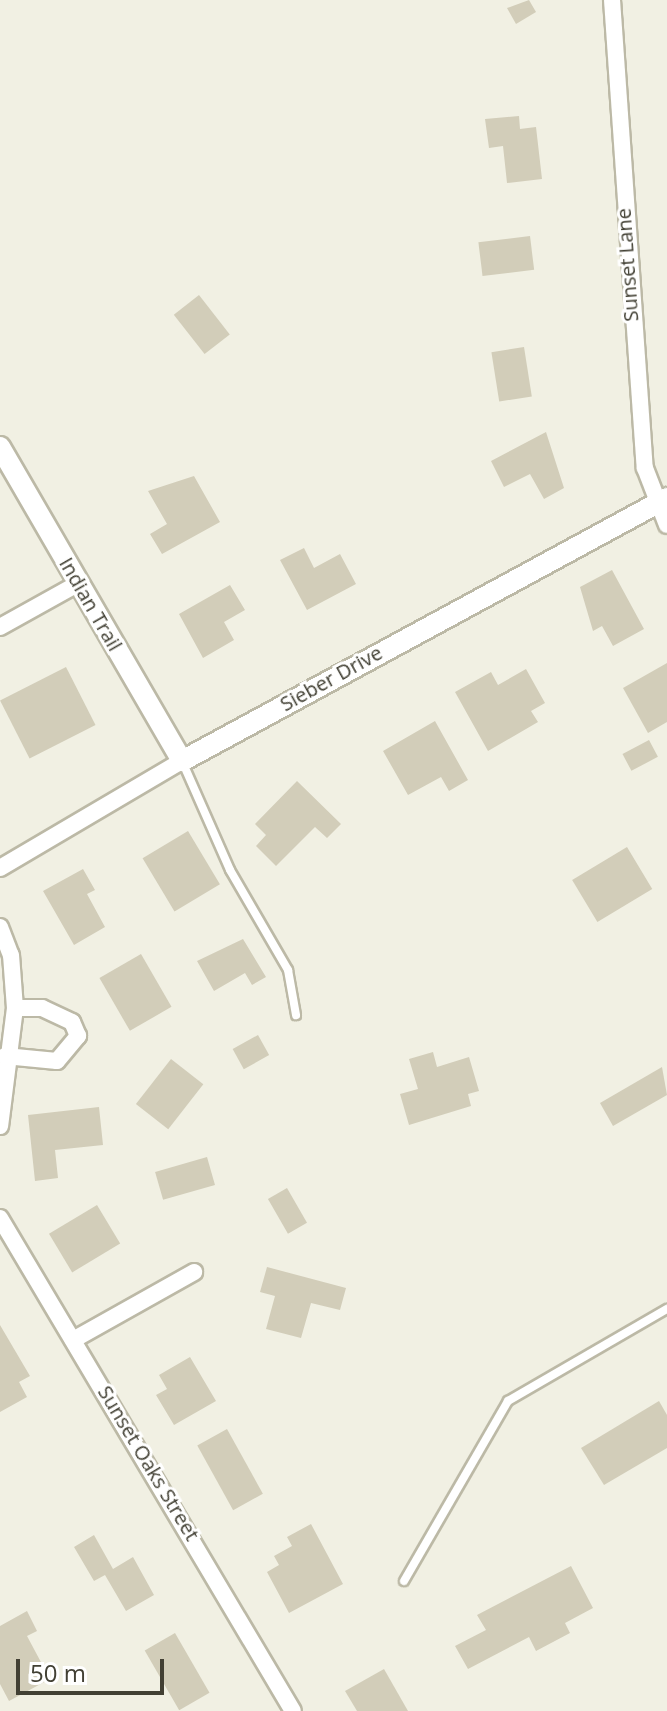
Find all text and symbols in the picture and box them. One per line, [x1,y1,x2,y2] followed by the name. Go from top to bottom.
[611,207,643,323] street label: Sunset Lane
[55,553,127,655] street label: Indian Trail
[276,640,386,716] street label: Sieber Drive
[93,1381,205,1545] street label: Sunset Oaks Street
[20,1643,168,1693] scale bar
[30,1656,86,1689] text: 50 m

